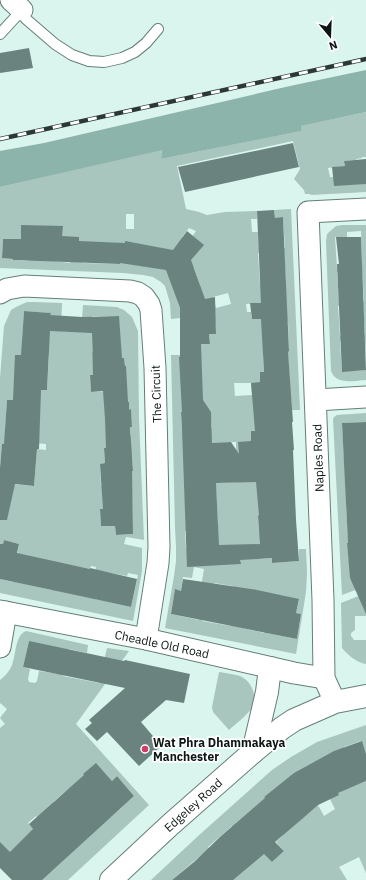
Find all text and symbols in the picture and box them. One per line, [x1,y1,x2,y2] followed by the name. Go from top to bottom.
[310,16,350,56] north arrow
[327,38,339,53] text: N
[147,365,165,423] street label: The Circuit
[309,424,327,492] street label: Naples Road
[113,627,211,661] street label: Cheadle Old Road
[153,735,285,764] place label: Wat Phra Dhammakaya Manchester
[140,744,150,754] marker: Wat Phra Dhammakaya Manchester
[161,775,225,835] street label: Edgeley Road

